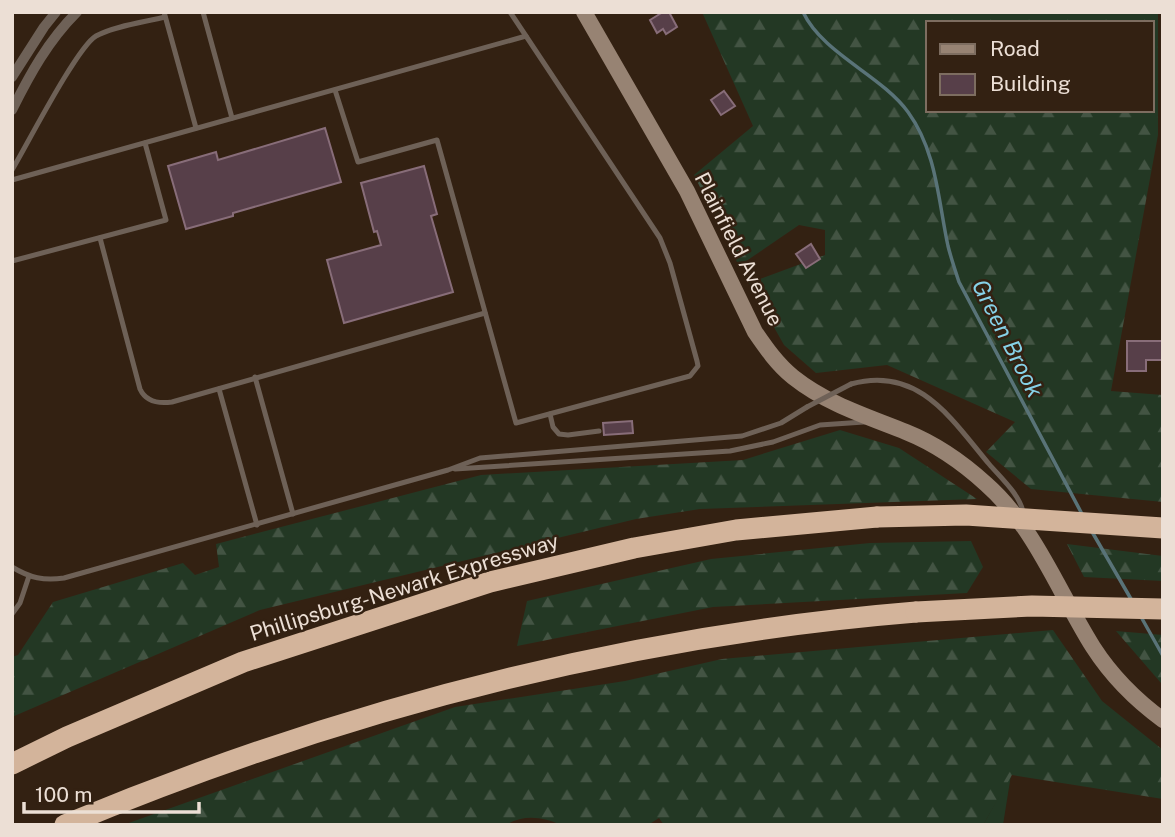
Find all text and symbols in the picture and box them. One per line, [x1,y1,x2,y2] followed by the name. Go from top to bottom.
[926,21,1154,112] legend
[990,36,1040,61] text: Road
[990,71,1071,96] text: Building
[689,168,789,330] street label: Plainfield Avenue
[967,274,1050,402] water label: Green Brook
[247,528,561,646] street label: Phillipsburg-Newark Expressway
[24,770,200,814] scale bar
[35,782,92,807] text: 100 m

